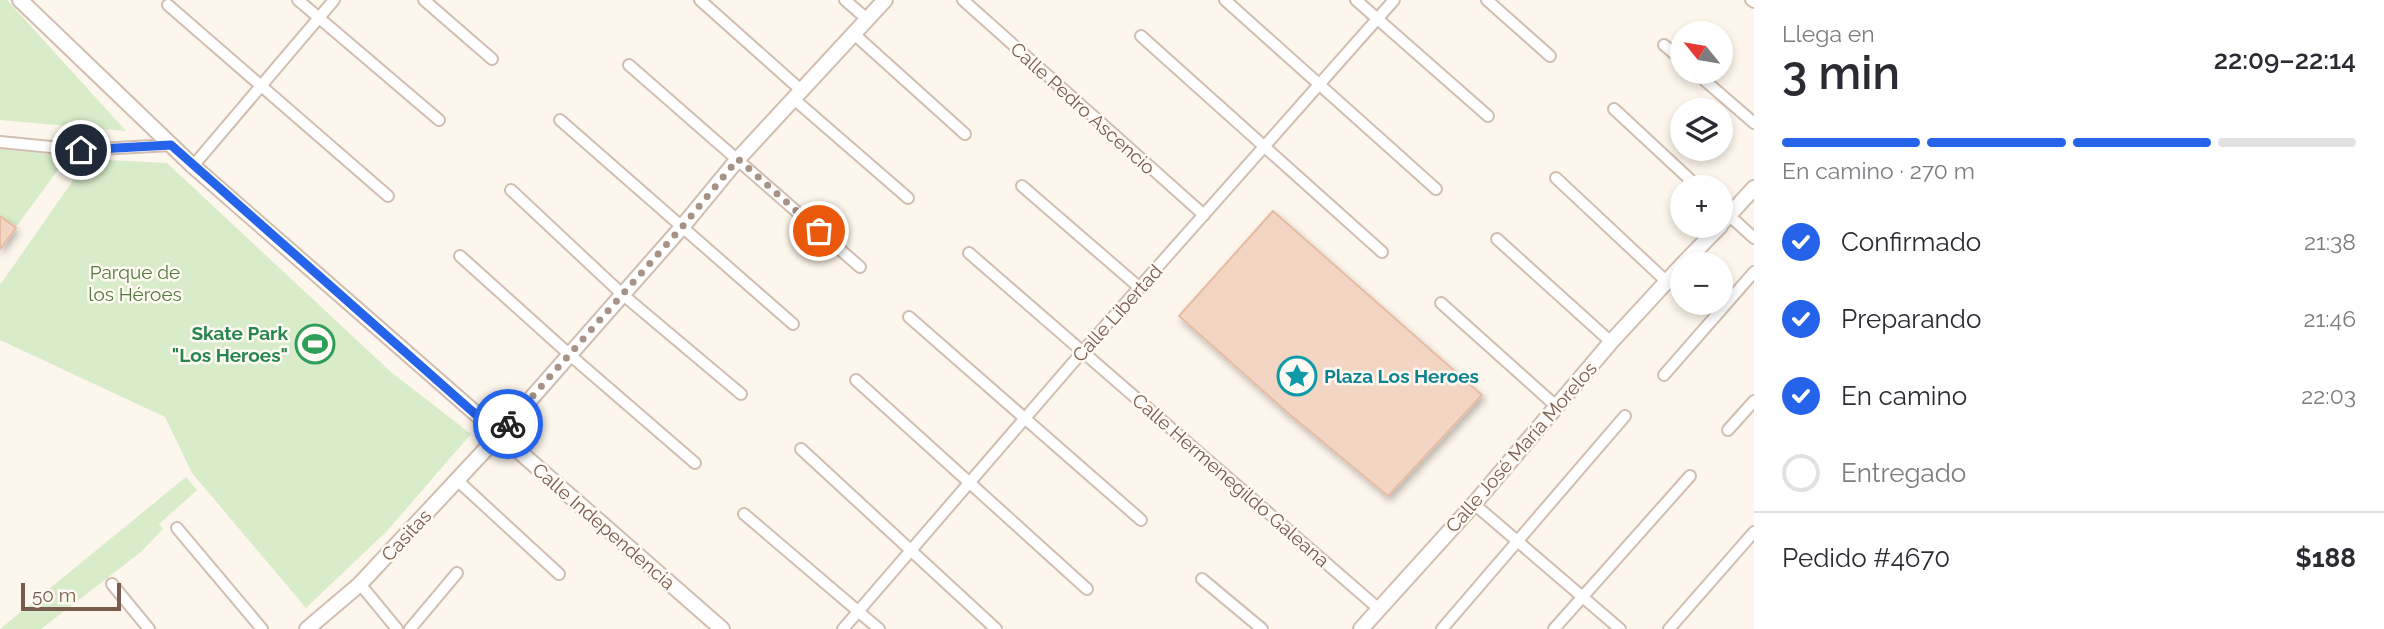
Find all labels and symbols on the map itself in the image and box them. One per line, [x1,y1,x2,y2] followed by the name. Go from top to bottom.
[1670,21,1732,84] north arrow
[1006,37,1160,179] street label: Calle Pedro Ascencio
[51,120,111,180] pin
[789,201,849,261] pin
[1068,260,1166,366] street label: Calle Libertad
[88,261,182,305] park label: Parque de los Héroes
[172,322,288,366] place label: Skate Park "Los Heroes"
[294,323,336,365] sports icon: Skate Park "Los Heroes"
[1276,355,1318,397] place icon: Plaza Los Heroes
[1441,357,1601,537] street label: Calle José María Morelos
[1324,365,1479,387] place label: Plaza Los Heroes
[473,389,543,459] courier
[1128,389,1334,571] street label: Calle Hermenegildo Galeana
[528,458,680,594] street label: Calle Independencia
[377,505,435,565] street label: Casitas
[21,580,121,612] scale bar

